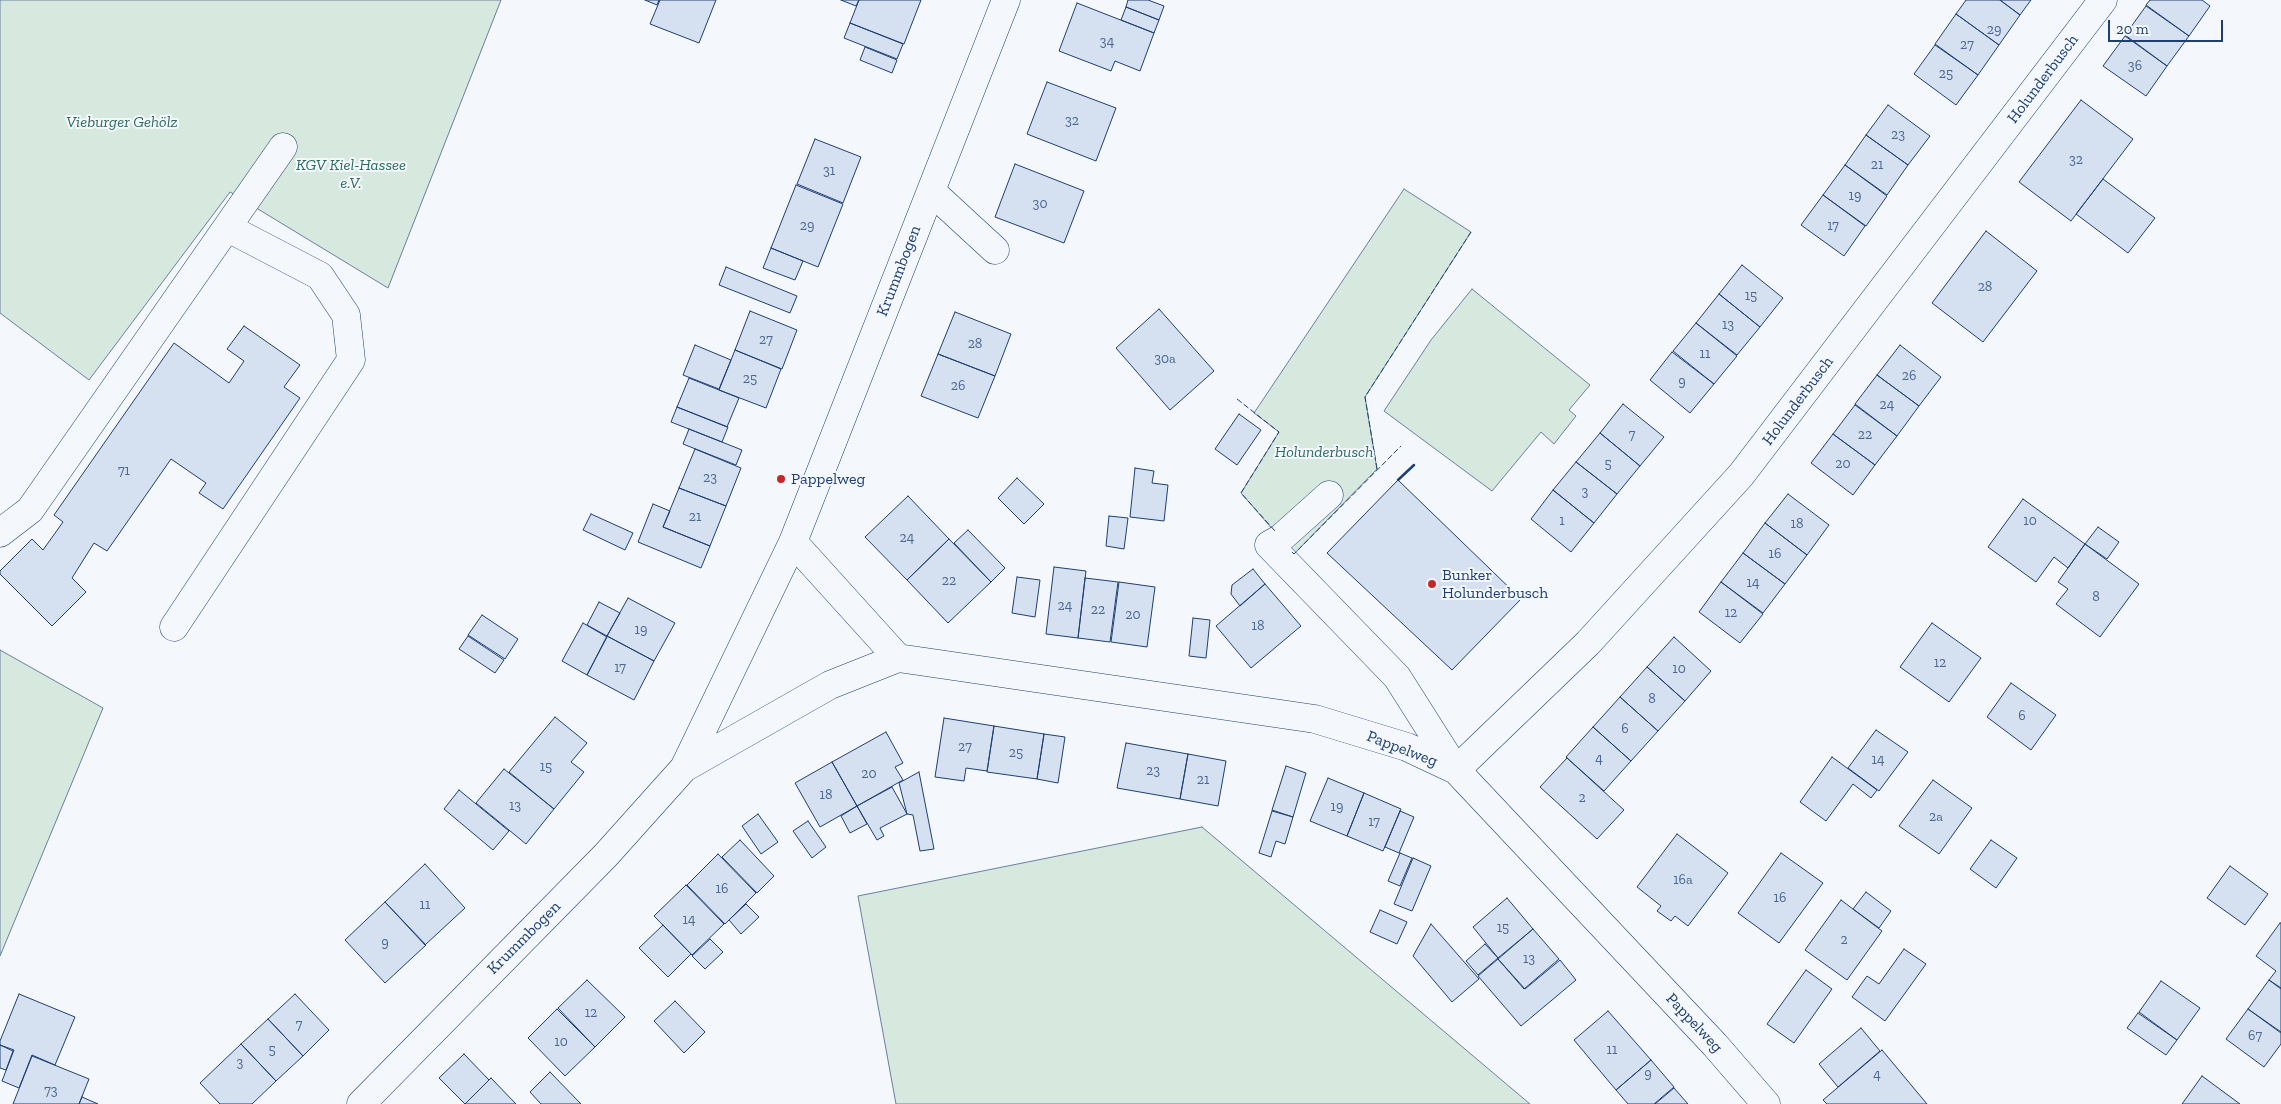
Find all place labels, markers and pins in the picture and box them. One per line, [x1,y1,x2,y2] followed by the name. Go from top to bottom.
[791,469,865,489] place label: Pappelweg
[775,473,787,485] marker: Pappelweg
[1442,565,1548,603] place label: Bunker Holunderbusch
[1426,578,1438,590] marker: Bunker Holunderbusch

